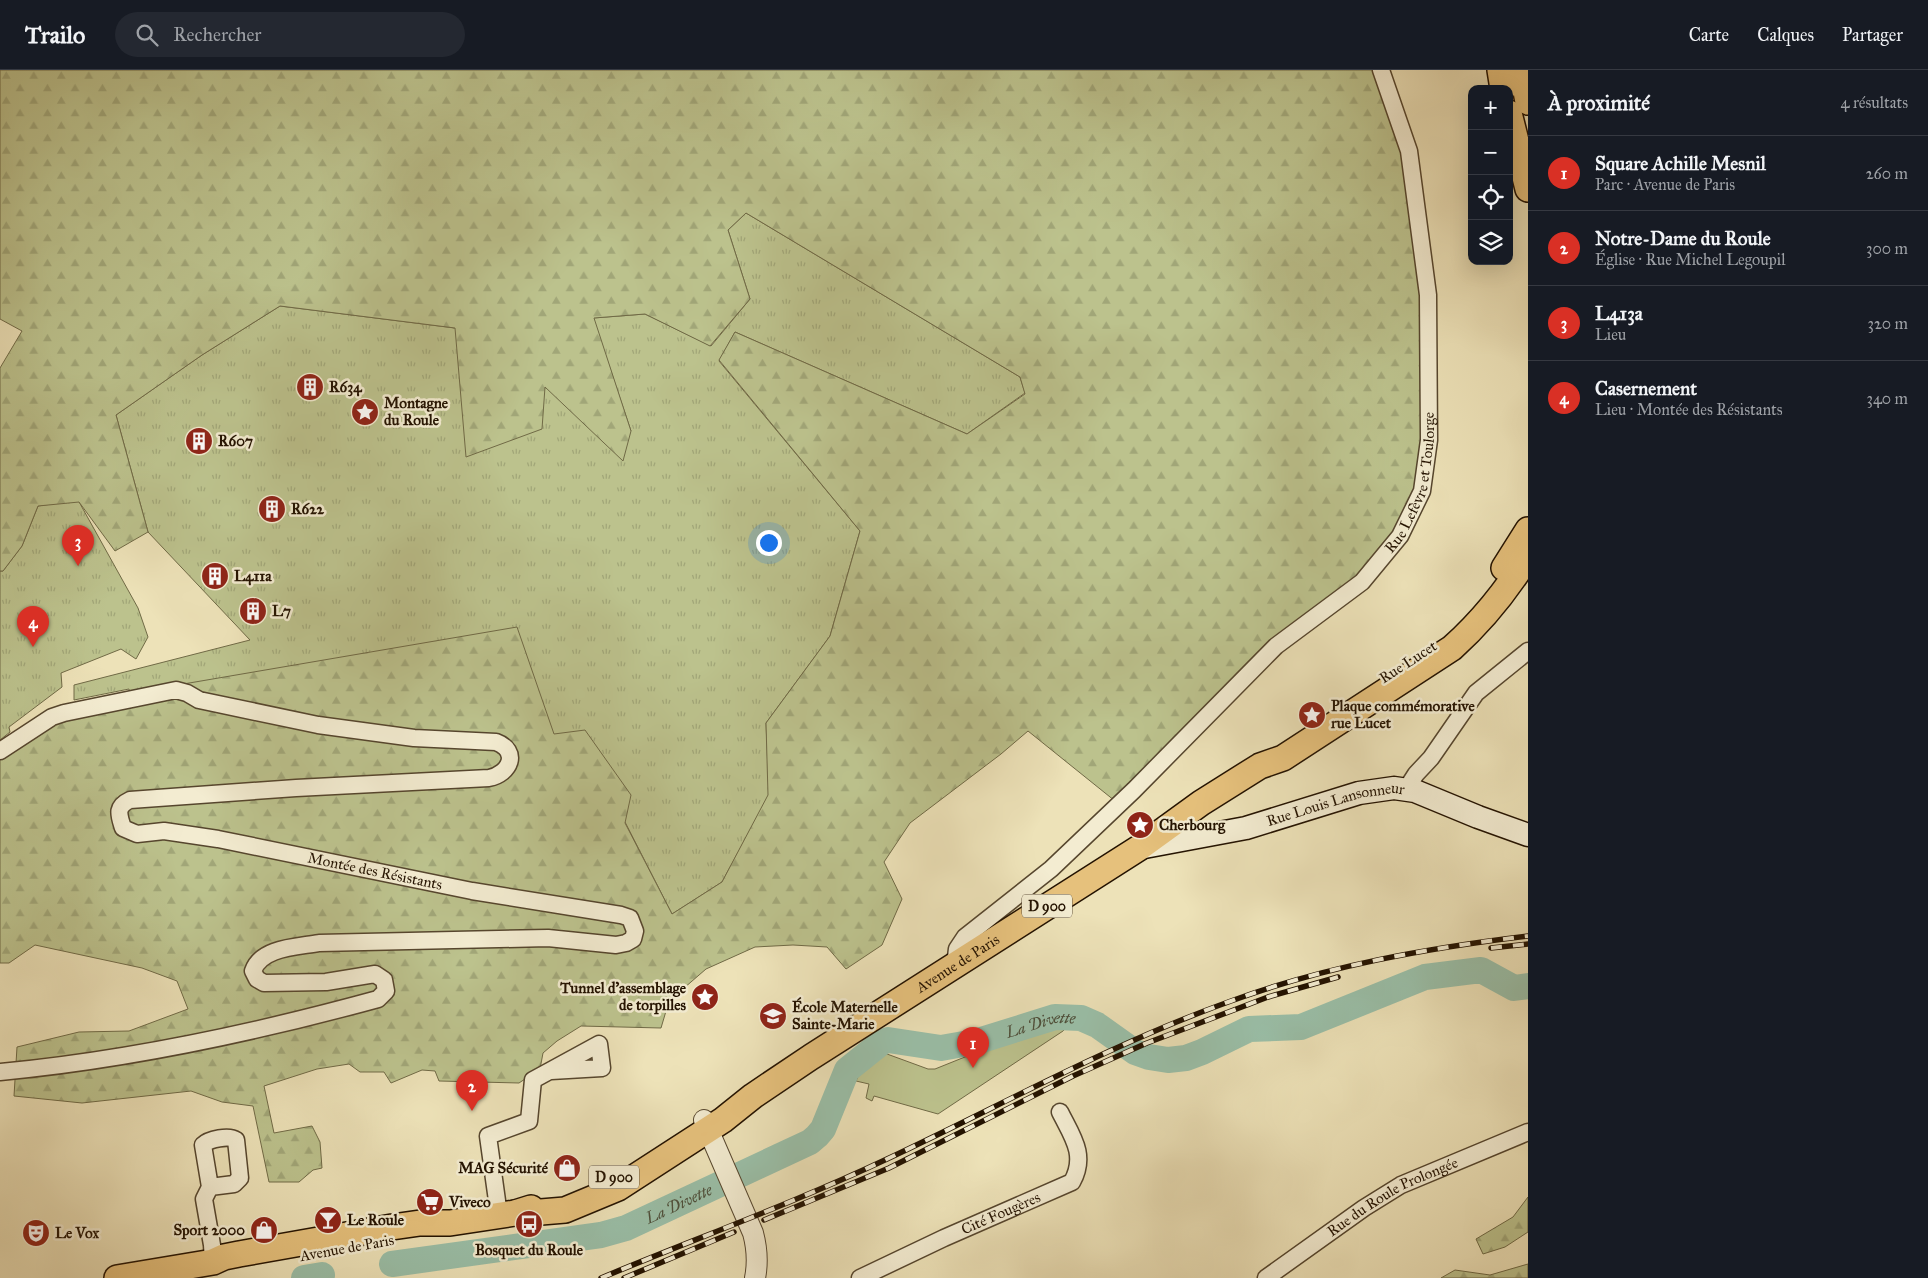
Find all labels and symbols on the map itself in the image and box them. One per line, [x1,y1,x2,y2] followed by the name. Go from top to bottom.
[295,372,325,402] building icon: R634
[329,378,362,397] place label: R634
[384,394,449,429] place label: Montagne du Roule
[350,397,380,427] place icon: Montagne du Roule
[1381,412,1438,557] street label: Rue Lefèvre et Toulorge
[184,426,214,456] building icon: R607
[218,432,253,450] place label: R607
[257,494,287,524] building icon: R622
[291,500,325,518] place label: R622
[62,525,94,566] pin: 3
[756,530,782,556] your location
[200,561,230,591] building icon: L411a
[234,567,272,586] place label: L411a
[238,596,268,626] building icon: L7
[272,602,291,620] place label: L7
[17,606,49,647] pin: 4
[1376,636,1441,687] street label: Rue Lucet
[1330,697,1475,732] place label: Plaque commémorative rue Lucet
[1297,700,1327,730] place icon: Plaque commémorative rue Lucet
[1264,779,1406,830] street label: Rue Louis Lansonneur
[1125,810,1155,840] place icon: Cherbourg
[1159,816,1226,835] place label: Cherbourg
[306,849,444,894] street label: Montée des Résistants
[1022,894,1072,918] road number: D 900
[912,930,1003,997] street label: Avenue de Paris
[559,979,687,1015] place label: Tunnel d'assemblage de torpilles
[690,982,720,1012] place icon: Tunnel d'assemblage de torpilles
[792,997,899,1033] place label: École Maternelle Sainte-Marie
[758,1001,788,1031] school or university icon: École Maternelle Sainte-Marie
[1003,1007,1077,1042] water label: La Divette
[957,1027,989,1068] pin: 1
[456,1070,488,1111] pin: 2
[552,1153,582,1183] shop icon: MAG Sécurité
[1324,1153,1460,1240] street label: Rue du Roule Prolongée
[458,1159,549,1177] place label: MAG Sécurité
[589,1166,639,1188] road number: D 900
[641,1179,716,1228] water label: La Divette
[415,1187,445,1217] supermarket icon: Viveco
[958,1188,1043,1238] street label: Cité Fougères
[448,1193,491,1211] place label: Viveco
[313,1205,343,1235] bar icon: Le Roule
[514,1209,544,1239] bus stop icon: Bosquet du Roule
[347,1211,405,1229] place label: Le Roule
[249,1215,279,1245] shop icon: Sport 2000
[21,1218,51,1248] theatre icon: Le Vox
[173,1221,245,1240] place label: Sport 2000
[55,1224,100,1242] place label: Le Vox
[298,1231,395,1265] street label: Avenue de Paris
[475,1241,584,1260] place label: Bosquet du Roule

